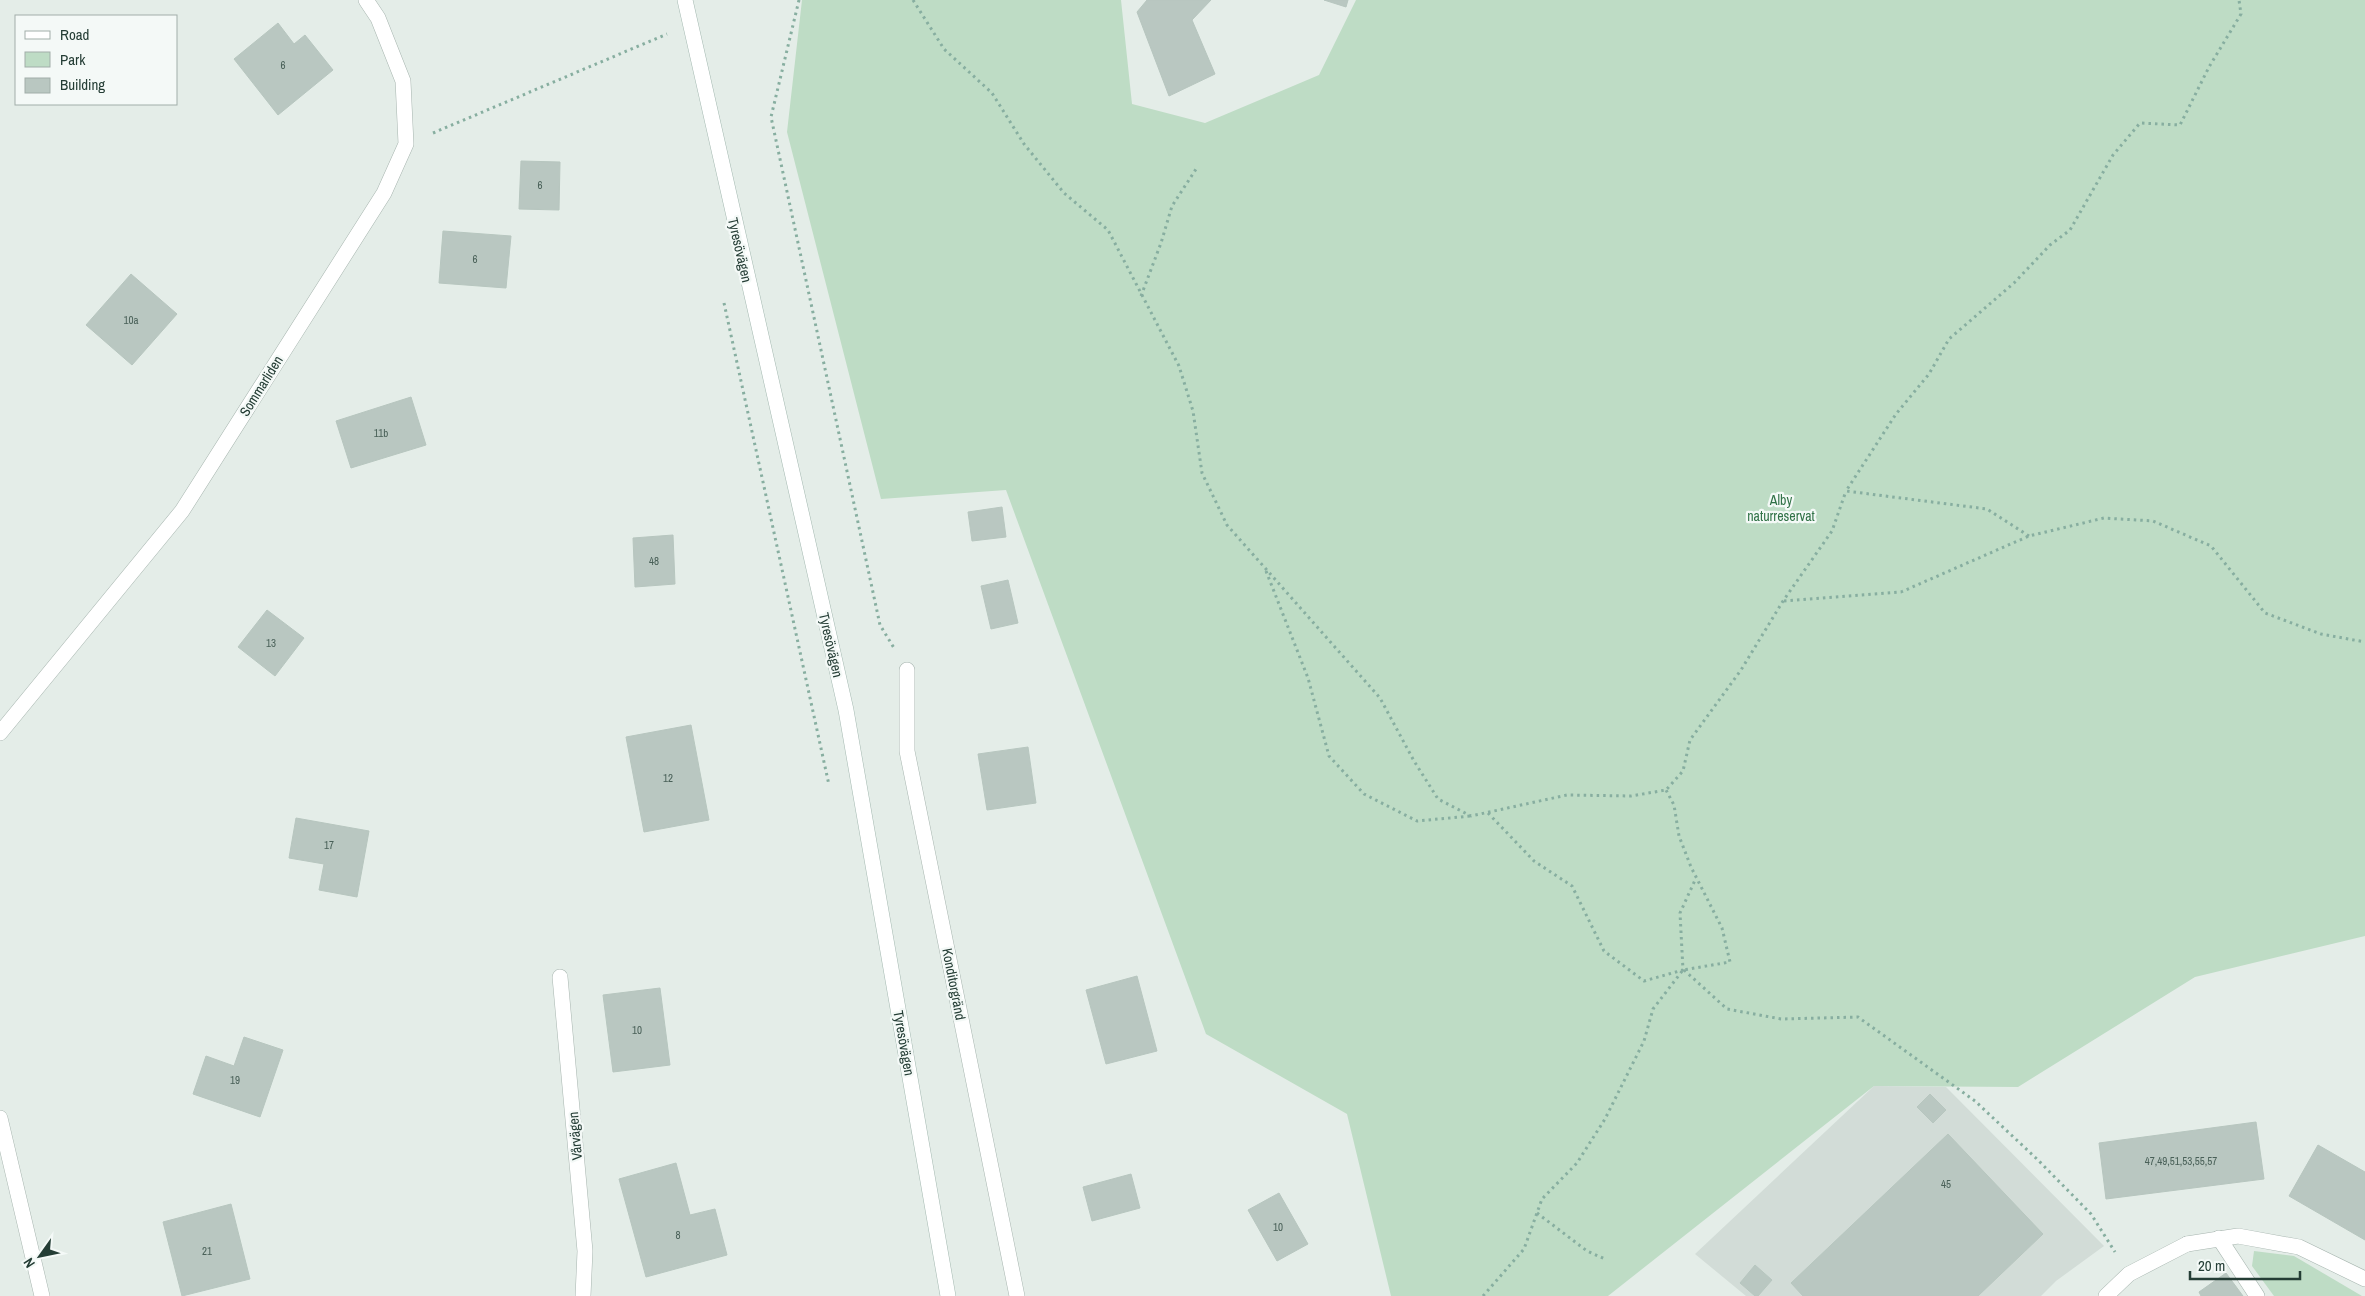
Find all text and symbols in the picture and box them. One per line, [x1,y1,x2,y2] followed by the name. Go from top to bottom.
[15,15,178,105] legend
[60,24,89,45] text: Road
[60,49,86,70] text: Park
[280,58,286,72] house number: 6
[60,74,105,95] text: Building
[537,178,543,192] house number: 6
[724,216,756,284] street label: Tyresövägen
[472,252,478,266] house number: 6
[123,313,139,327] house number: 10a
[235,352,287,420] street label: Sommarliden
[374,426,388,440] house number: 11b
[1747,491,1815,525] park label: Alby naturreservat
[649,554,659,568] house number: 48
[815,611,847,679] street label: Tyresövägen
[266,636,276,650] house number: 13
[663,771,673,785] house number: 12
[324,838,334,852] house number: 17
[938,947,970,1021] street label: Konditorgränd
[889,1009,919,1077] street label: Tyresövägen
[632,1023,642,1037] house number: 10
[230,1073,240,1087] house number: 19
[564,1111,586,1161] street label: Vårvägen
[2145,1154,2217,1168] house number: 47,49,51,53,55,57
[1941,1177,1951,1191] house number: 45
[1273,1220,1283,1234] house number: 10
[675,1228,681,1242] house number: 8
[15,1231,65,1281] north arrow
[202,1244,212,1258] house number: 21
[2190,1248,2300,1280] scale bar
[19,1255,39,1271] text: N
[2198,1255,2225,1276] text: 20 m

